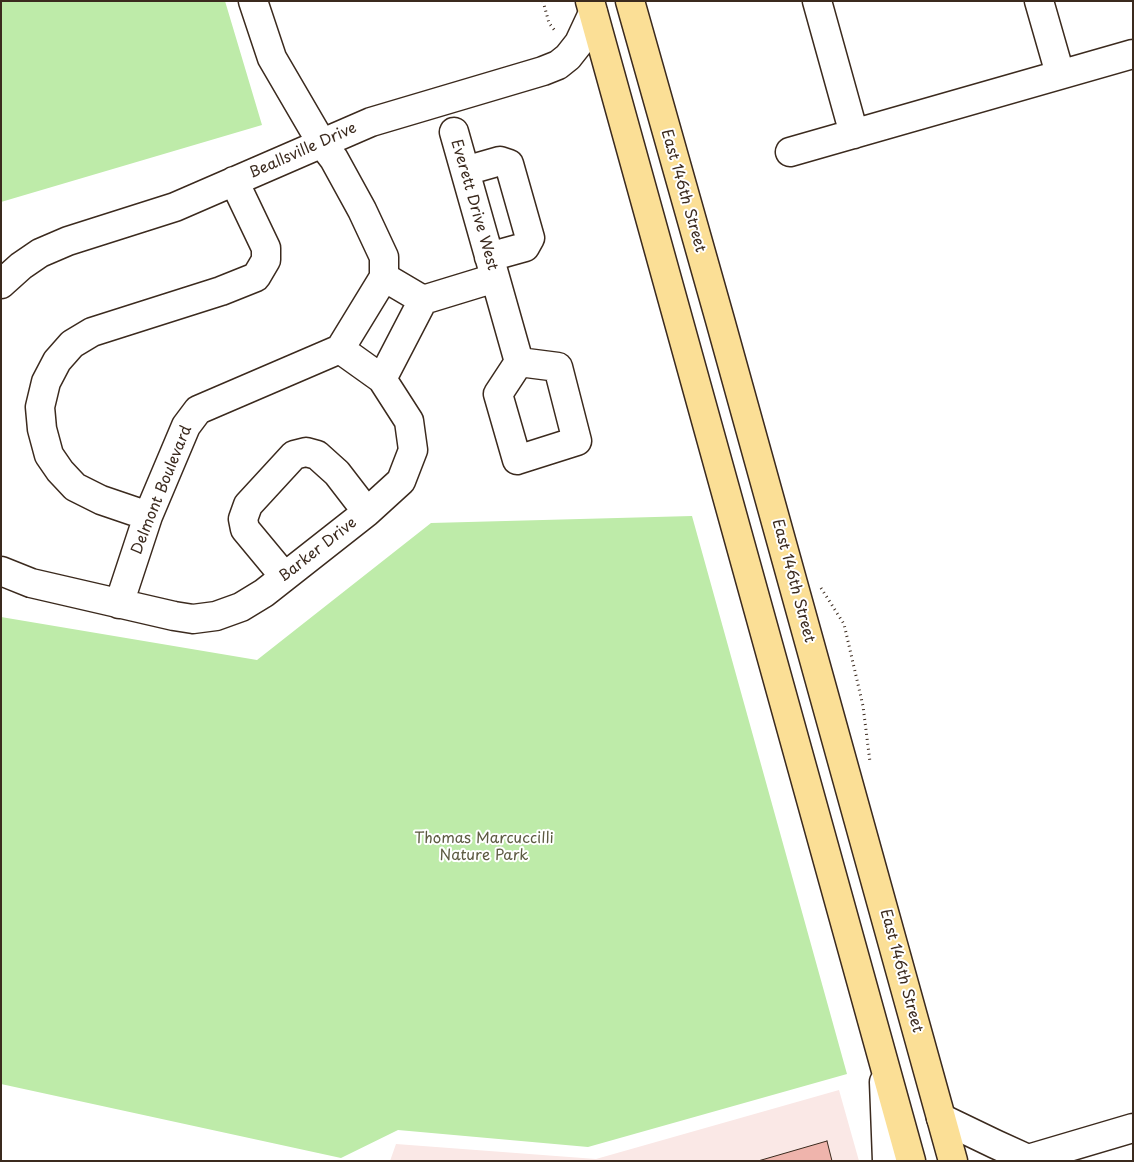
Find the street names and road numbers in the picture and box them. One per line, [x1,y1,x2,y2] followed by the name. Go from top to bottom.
[246,119,360,183] street label: Beallsville Drive
[657,127,709,255] street label: East 146th Street
[447,137,501,273] street label: Everett Drive West
[128,423,196,557] street label: Delmont Boulevard
[275,514,361,586] street label: Barker Drive
[768,517,818,645] street label: East 146th Street
[876,907,926,1035] street label: East 146th Street

